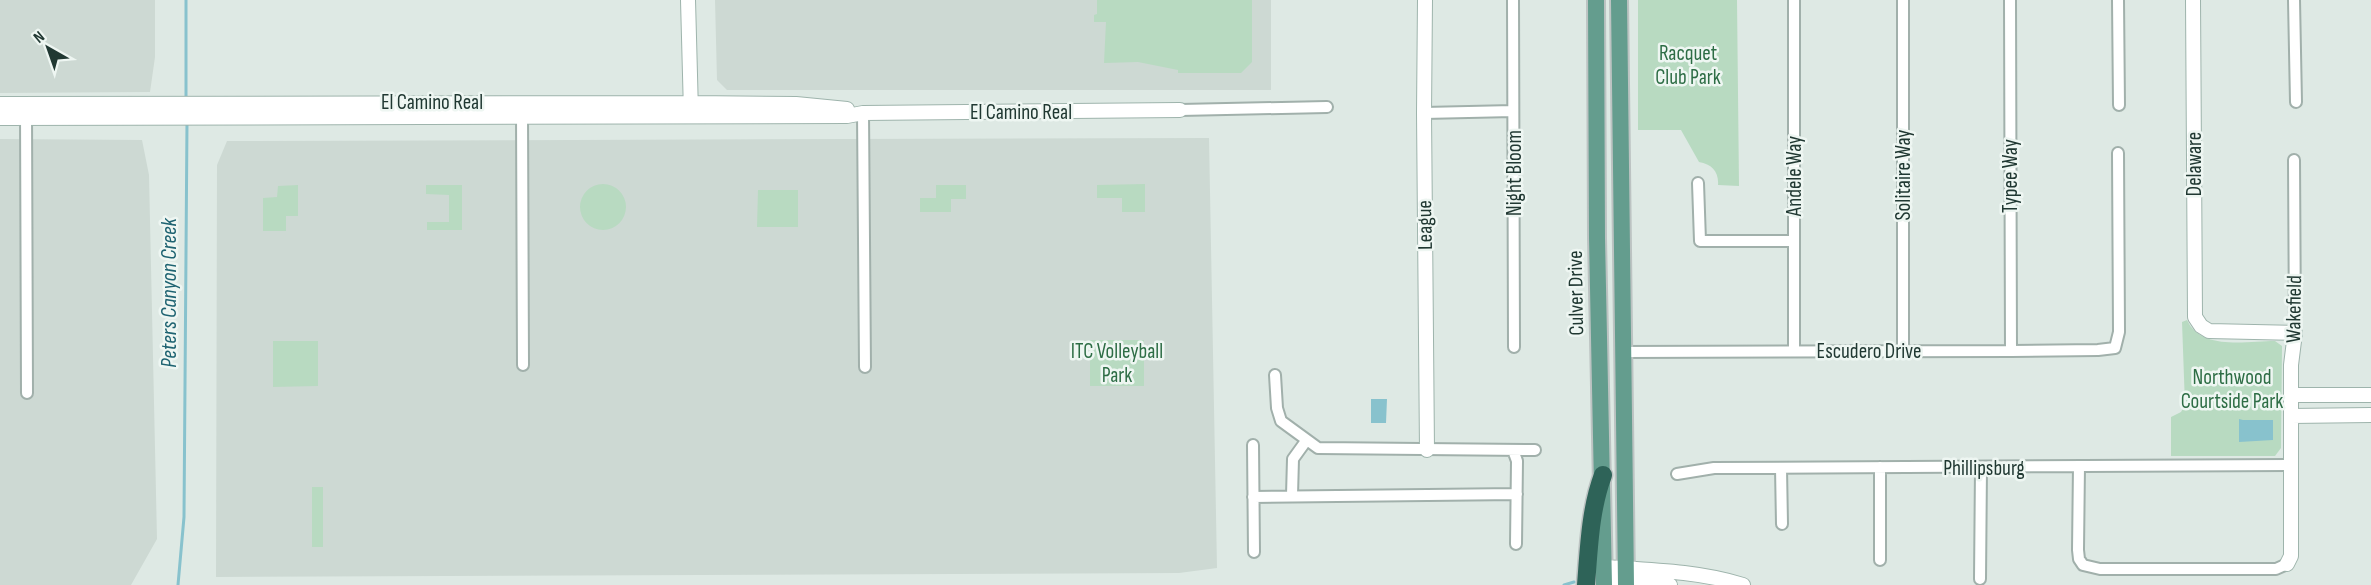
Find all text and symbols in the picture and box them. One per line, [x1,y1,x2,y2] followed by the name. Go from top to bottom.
[18,18,78,78] north arrow
[30,28,49,48] text: N
[1655,41,1721,90] park label: Racquet Club Park
[381,90,483,115] street label: El Camino Real
[970,100,1072,125] street label: El Camino Real
[1502,130,1527,216] street label: Night Bloom
[1891,130,1916,220] street label: Solitaire Way
[2182,132,2207,196] street label: Delaware
[1782,136,1807,217] street label: Andele Way
[1998,139,2023,213] street label: Typee Way
[1412,200,1438,250] street label: League
[156,217,183,368] water label: Peters Canyon Creek
[1563,250,1589,336] street label: Culver Drive
[2281,275,2307,343] street label: Wakefield
[1071,339,1163,388] park label: ITC Volleyball Park
[1817,339,1921,364] street label: Escudero Drive
[2181,365,2283,414] park label: Northwood Courtside Park
[1943,456,2025,481] street label: Phillipsburg

